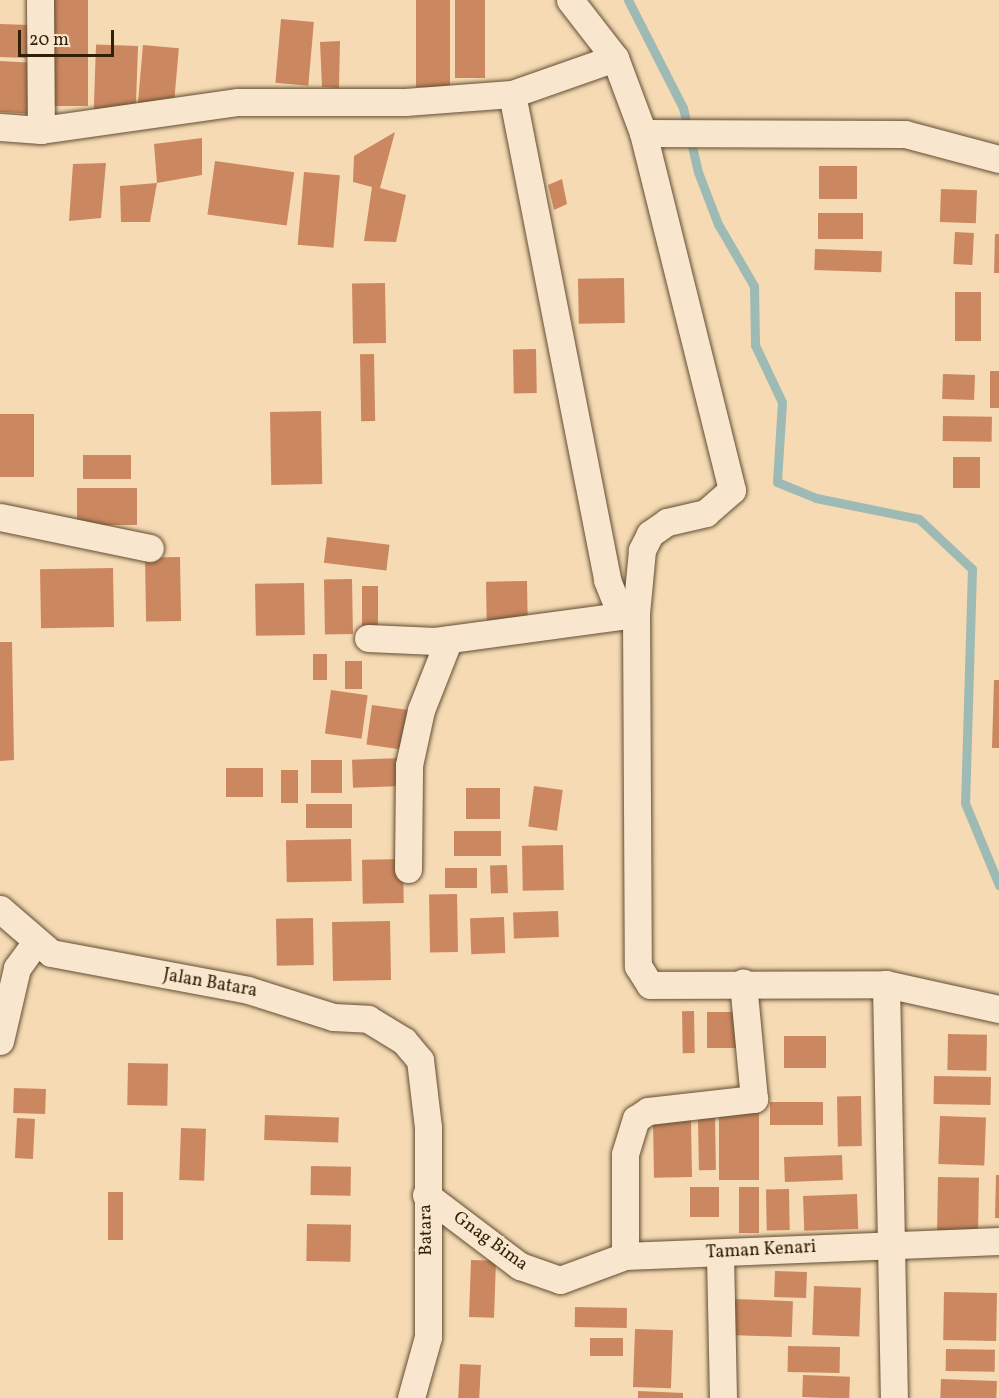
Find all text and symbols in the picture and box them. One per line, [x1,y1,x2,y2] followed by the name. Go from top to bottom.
[21,18,117,56] scale bar
[29,28,69,53] text: 20 m
[161,965,259,1003] street label: Jalan Batara
[416,1204,438,1256] street label: Batara
[448,1208,532,1276] street label: Gnag Bima
[705,1237,817,1265] street label: Taman Kenari

